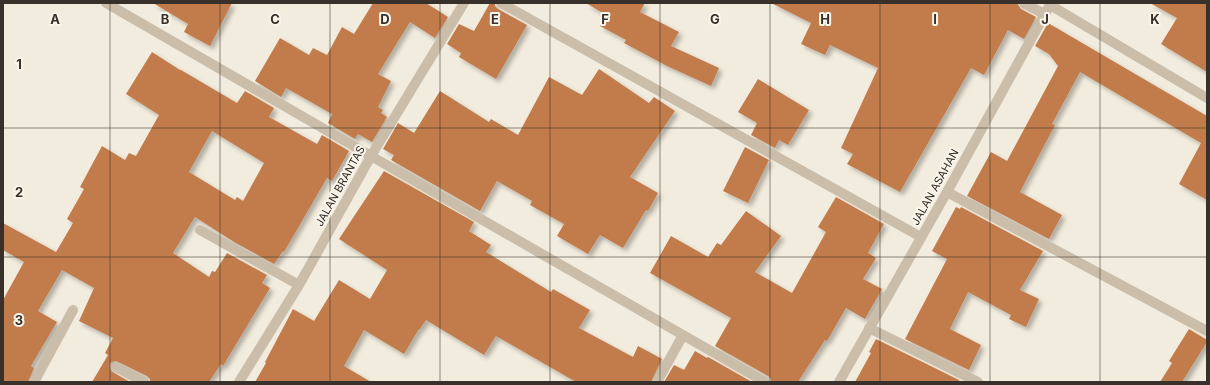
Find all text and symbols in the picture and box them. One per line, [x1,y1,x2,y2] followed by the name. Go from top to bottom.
[50,11,60,27] text: A
[161,11,170,27] text: B
[270,11,280,27] text: C
[380,11,390,27] text: D
[491,11,499,27] text: E
[601,11,609,27] text: F
[710,11,720,27] text: G
[820,11,830,27] text: H
[933,11,937,27] text: I
[1041,11,1049,27] text: J
[1150,11,1160,27] text: K
[16,56,22,72] text: 1
[312,143,368,229] street label: JALAN BRANTAS
[908,146,962,228] street label: JALAN ASAHAN
[15,184,23,200] text: 2
[15,312,23,328] text: 3

